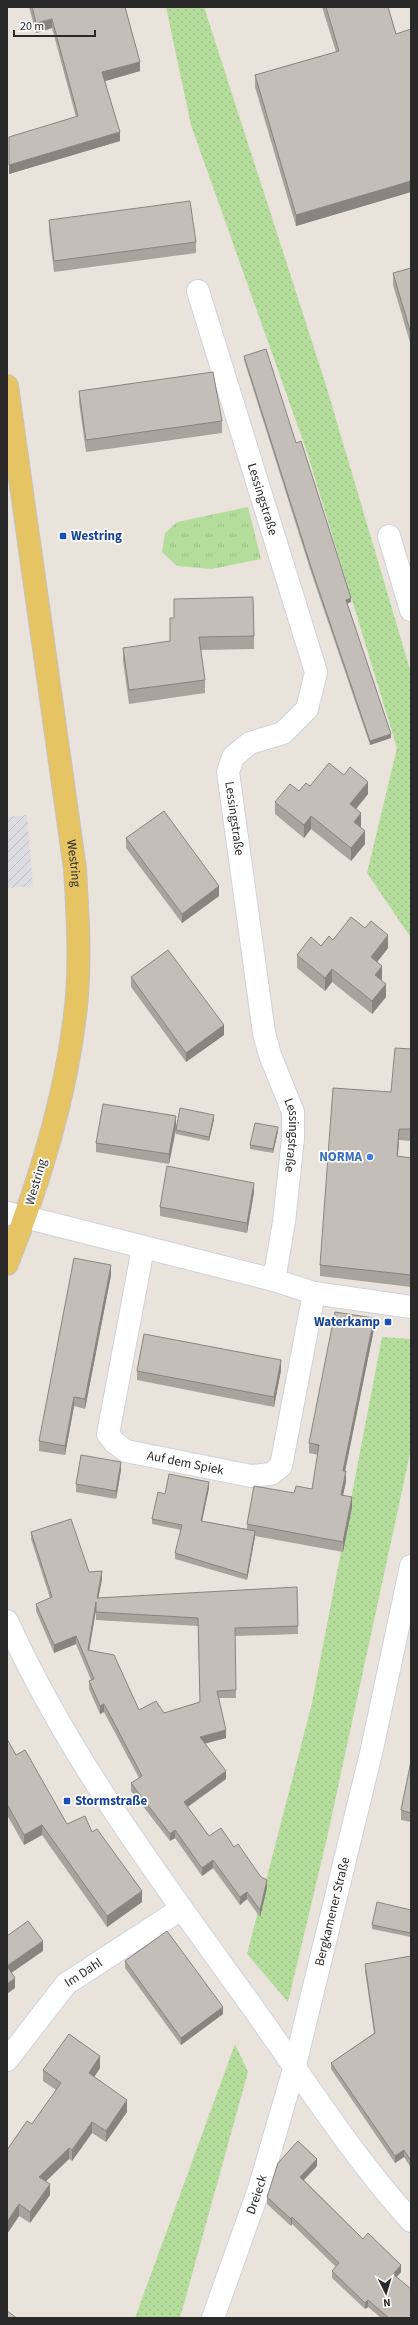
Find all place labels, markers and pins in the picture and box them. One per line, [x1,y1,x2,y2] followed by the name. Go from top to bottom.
[71,527,122,545] place label: Westring
[58,531,68,541] marker: Westring
[319,1148,363,1166] place label: NORMA
[365,1152,375,1162] marker: NORMA
[314,1313,380,1331] place label: Waterkamp
[383,1317,393,1327] marker: Waterkamp
[75,1792,147,1810] place label: Stormstraße
[62,1796,72,1806] marker: Stormstraße

